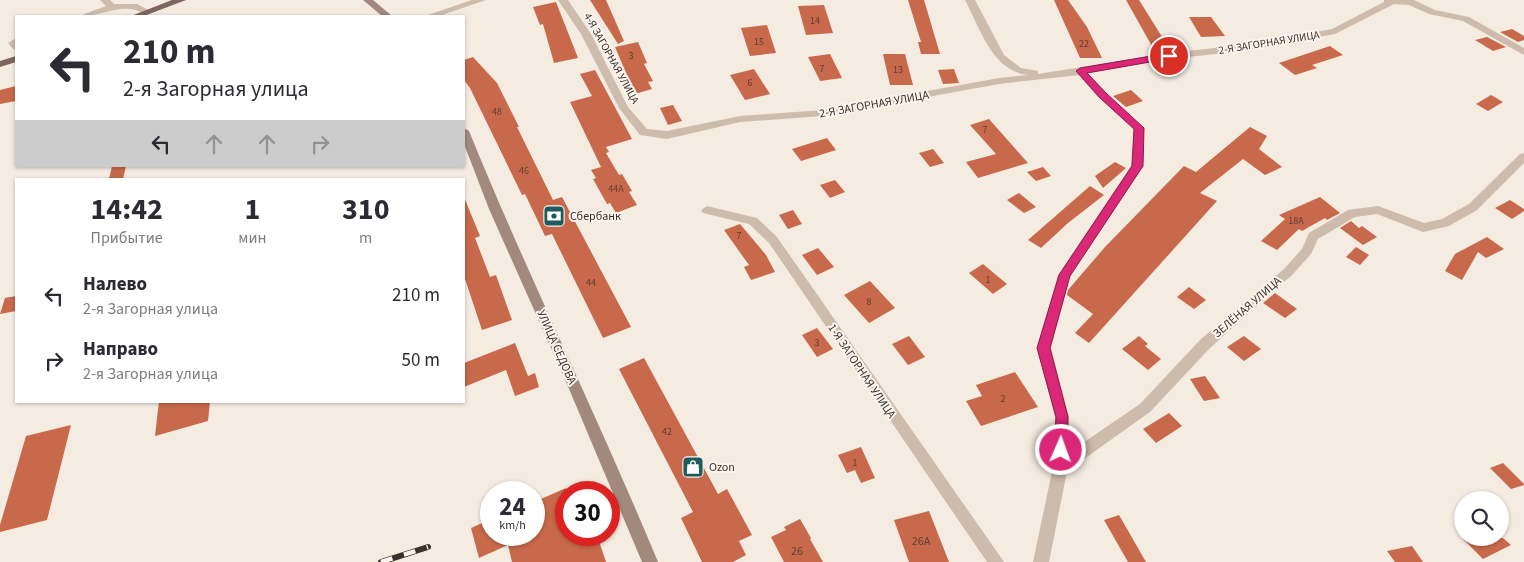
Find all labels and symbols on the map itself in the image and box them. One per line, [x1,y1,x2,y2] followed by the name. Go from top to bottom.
[580,10,643,106] street label: 4-Я ЗАГОРНАЯ УЛИЦА
[810,14,820,28] house number: 14
[1218,27,1321,58] street label: 2-Я ЗАГОРНАЯ УЛИЦА
[754,35,764,49] house number: 15
[1148,35,1190,77] pin
[1079,37,1089,51] house number: 22
[629,49,634,63] house number: 3
[820,62,825,76] house number: 7
[893,63,903,77] house number: 13
[748,76,753,90] house number: 6
[818,86,931,123] street label: 2-Я ЗАГОРНАЯ УЛИЦА
[492,105,502,119] house number: 48
[983,123,988,137] house number: 7
[519,164,529,178] house number: 46
[608,182,624,196] house number: 44А
[542,204,566,228] bank icon: Сбербанк
[570,208,621,225] place label: Сбербанк
[1288,214,1304,228] house number: 18А
[737,229,742,243] house number: 7
[986,273,991,287] house number: 1
[1209,273,1286,342] street label: ЗЕЛЁНАЯ УЛИЦА
[586,276,596,290] house number: 44
[867,295,872,309] house number: 8
[533,307,581,388] street label: УЛИЦА СЕДОВА
[823,320,900,422] street label: 1-Я ЗАГОРНАЯ УЛИЦА
[815,336,820,350] house number: 3
[1001,392,1006,406] house number: 2
[1034,423,1086,475] position arrow
[662,425,672,439] house number: 42
[681,455,705,479] shop icon: Ozon
[853,456,858,470] house number: 1
[709,459,735,476] place label: Ozon
[555,481,620,546] speed limit sign: 30
[912,533,931,550] house number: 26А
[791,543,803,560] house number: 26

